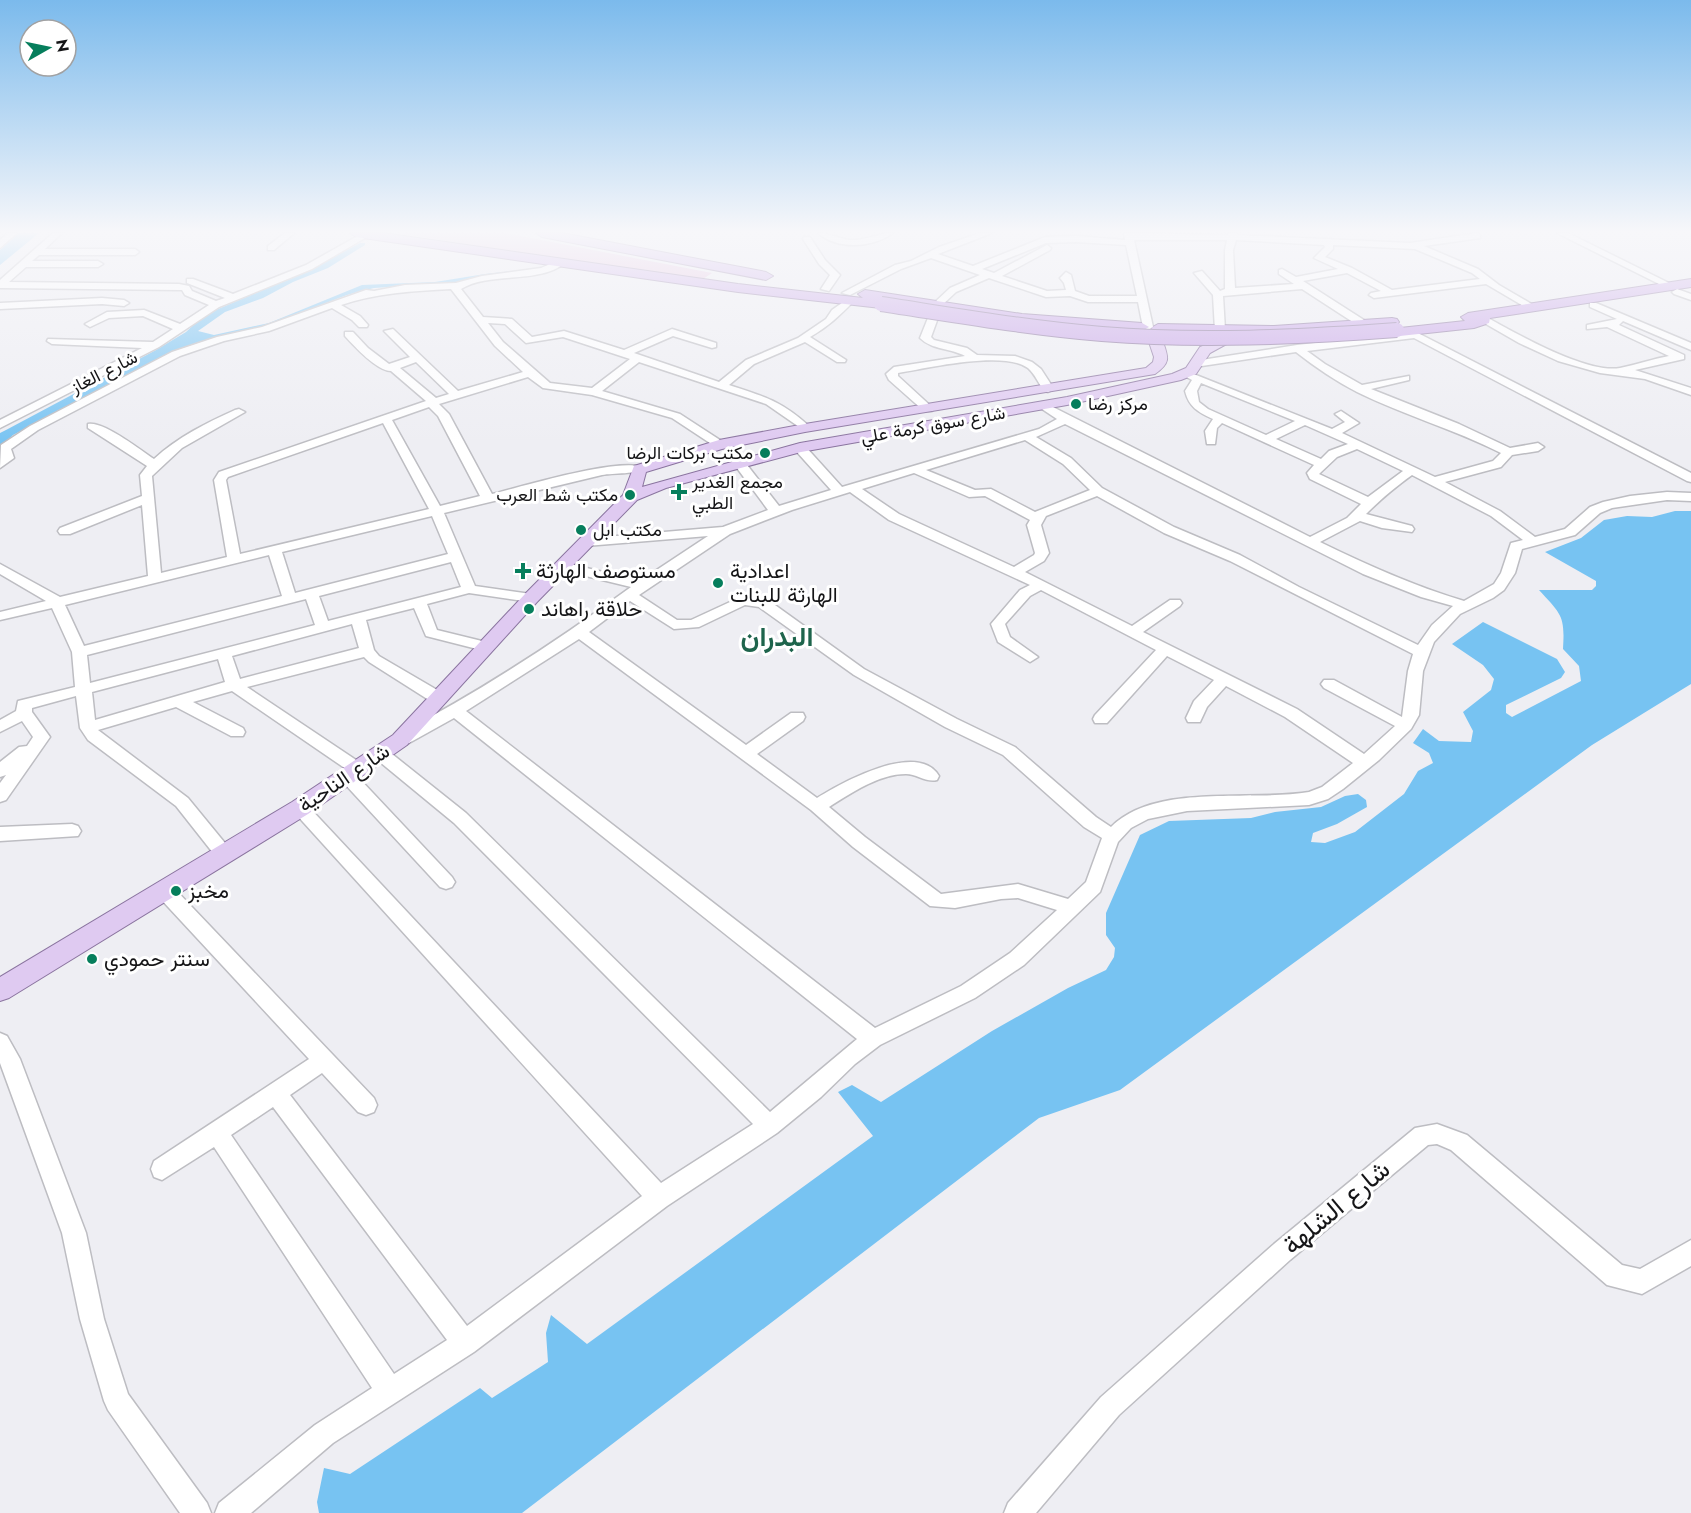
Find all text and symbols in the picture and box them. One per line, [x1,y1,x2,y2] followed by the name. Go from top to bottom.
[18,18,78,78] north arrow
[50,38,75,54] text: N
[65,344,142,400] street label: شارع الغاز
[1088,391,1148,417] place label: مركز رضا
[1069,397,1083,411] marker: مركز رضا
[859,399,1008,452] street label: شارع سوق كرمة علي
[627,440,753,466] place label: مكتب بركات الرضا
[758,446,772,460] marker: مكتب بركات الرضا
[691,469,783,518] place label: مجمع الغدير الطبي
[496,482,618,508] place label: مكتب شط العرب
[670,483,688,501] marker: مجمع الغدير الطبي
[623,488,637,502] marker: مكتب شط العرب
[593,517,662,543] place label: مكتب ابل
[574,523,588,537] marker: مكتب ابل
[536,556,676,586] place label: مستوصف الهارثة
[730,556,838,610] place label: اعدادية الهارثة للبنات
[514,562,532,580] marker: مستوصف الهارثة
[711,576,725,590] marker: اعدادية الهارثة للبنات
[541,594,642,624] place label: حلاقة راهاند
[522,602,536,616] marker: حلاقة راهاند
[741,617,813,656] district label: البدران
[292,736,396,820] street label: شارع الناحية
[187,876,229,906] place label: مخبز
[169,884,183,898] marker: مخبز
[104,944,210,976] place label: سنتر حمودي
[85,952,99,966] marker: سنتر حمودي
[1274,1151,1398,1263] street label: شارع الشلهة

